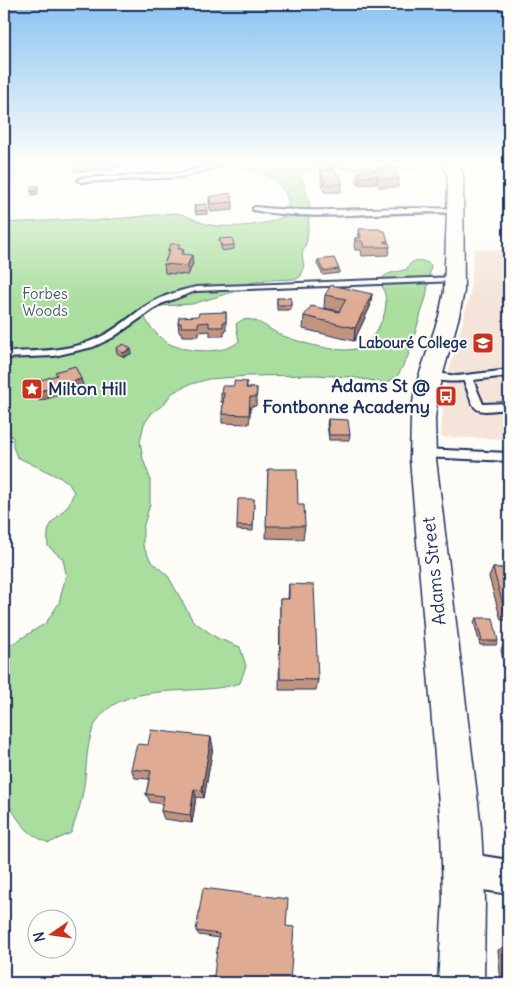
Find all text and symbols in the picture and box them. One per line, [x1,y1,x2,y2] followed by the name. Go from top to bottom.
[22,284,68,320] park label: Forbes Woods
[471,331,495,355] school or university icon: Labouré College
[358,333,467,353] place label: Labouré College
[262,374,430,418] place label: Adams St @ Fontbonne Academy
[20,377,44,401] place icon: Milton Hill
[48,377,127,400] place label: Milton Hill
[434,384,458,408] bus stop icon: Adams St @ Fontbonne Academy
[416,516,451,626] street label: Adams Street
[28,910,78,960] north arrow
[29,930,49,944] text: N

